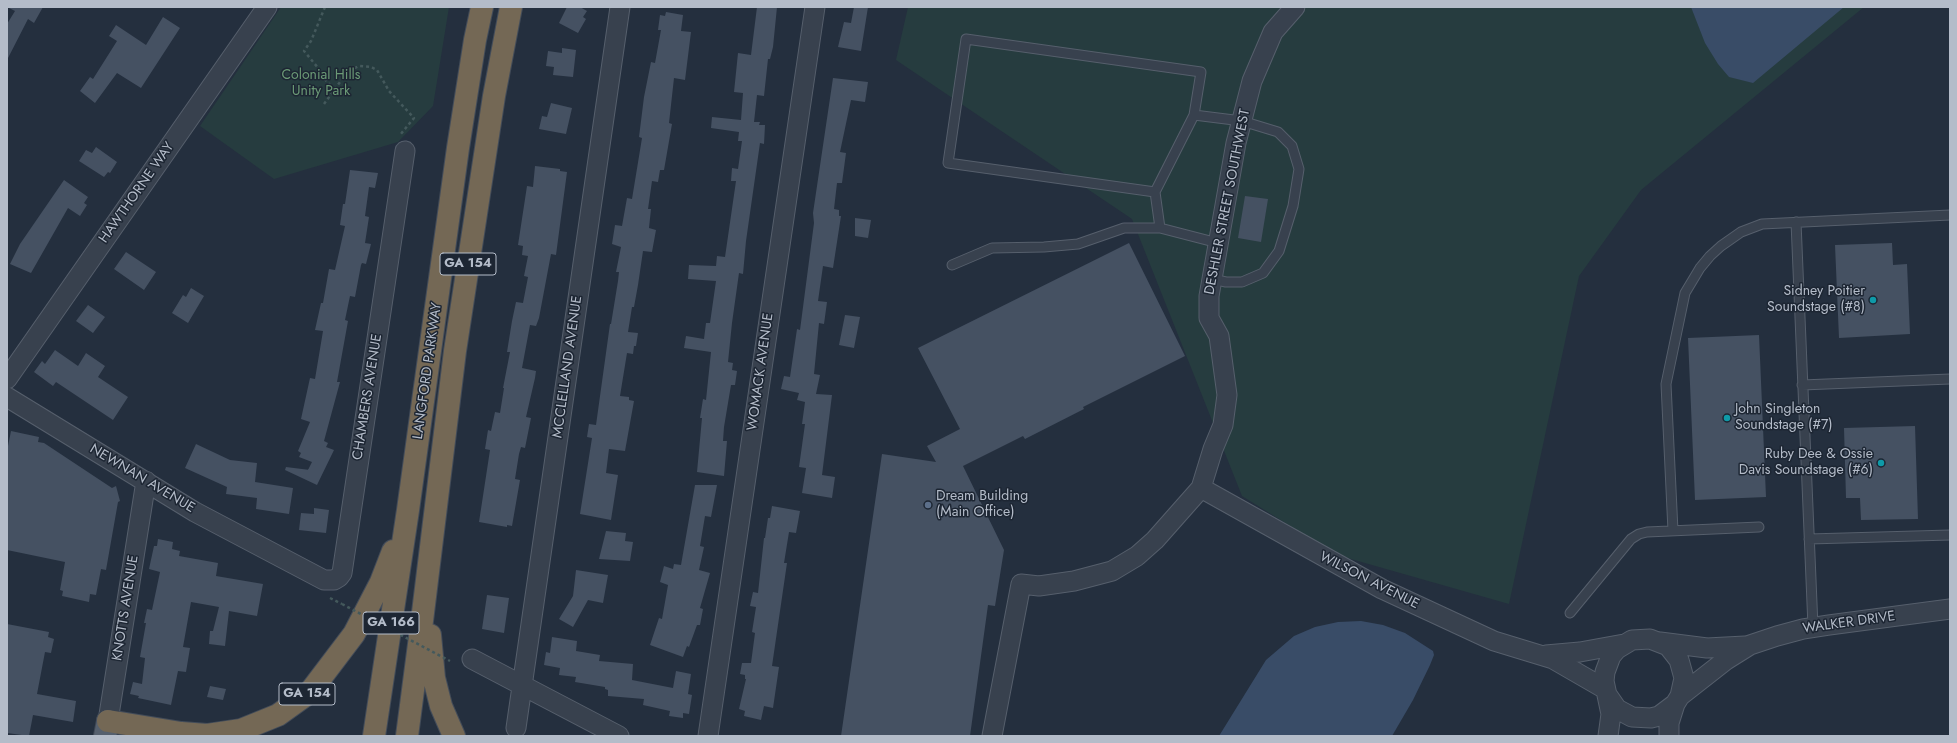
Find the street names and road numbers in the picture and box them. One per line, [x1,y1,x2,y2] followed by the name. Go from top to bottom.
[1202,108,1254,296] street label: DESHLER STREET SOUTHWEST
[96,139,178,247] street label: HAWTHORNE WAY
[440,253,496,275] road number: GA 154
[550,295,586,439] street label: MCCLELLAND AVENUE
[410,302,446,440] street label: LANGFORD PARKWAY
[744,312,778,432] street label: WOMACK AVENUE
[350,333,386,461] street label: CHAMBERS AVENUE
[86,441,198,517] street label: NEWNAN AVENUE
[1316,549,1422,613] street label: WILSON AVENUE
[109,554,143,662] street label: KNOTTS AVENUE
[1802,608,1896,638] street label: WALKER DRIVE
[363,612,419,634] road number: GA 166
[279,683,335,705] road number: GA 154

